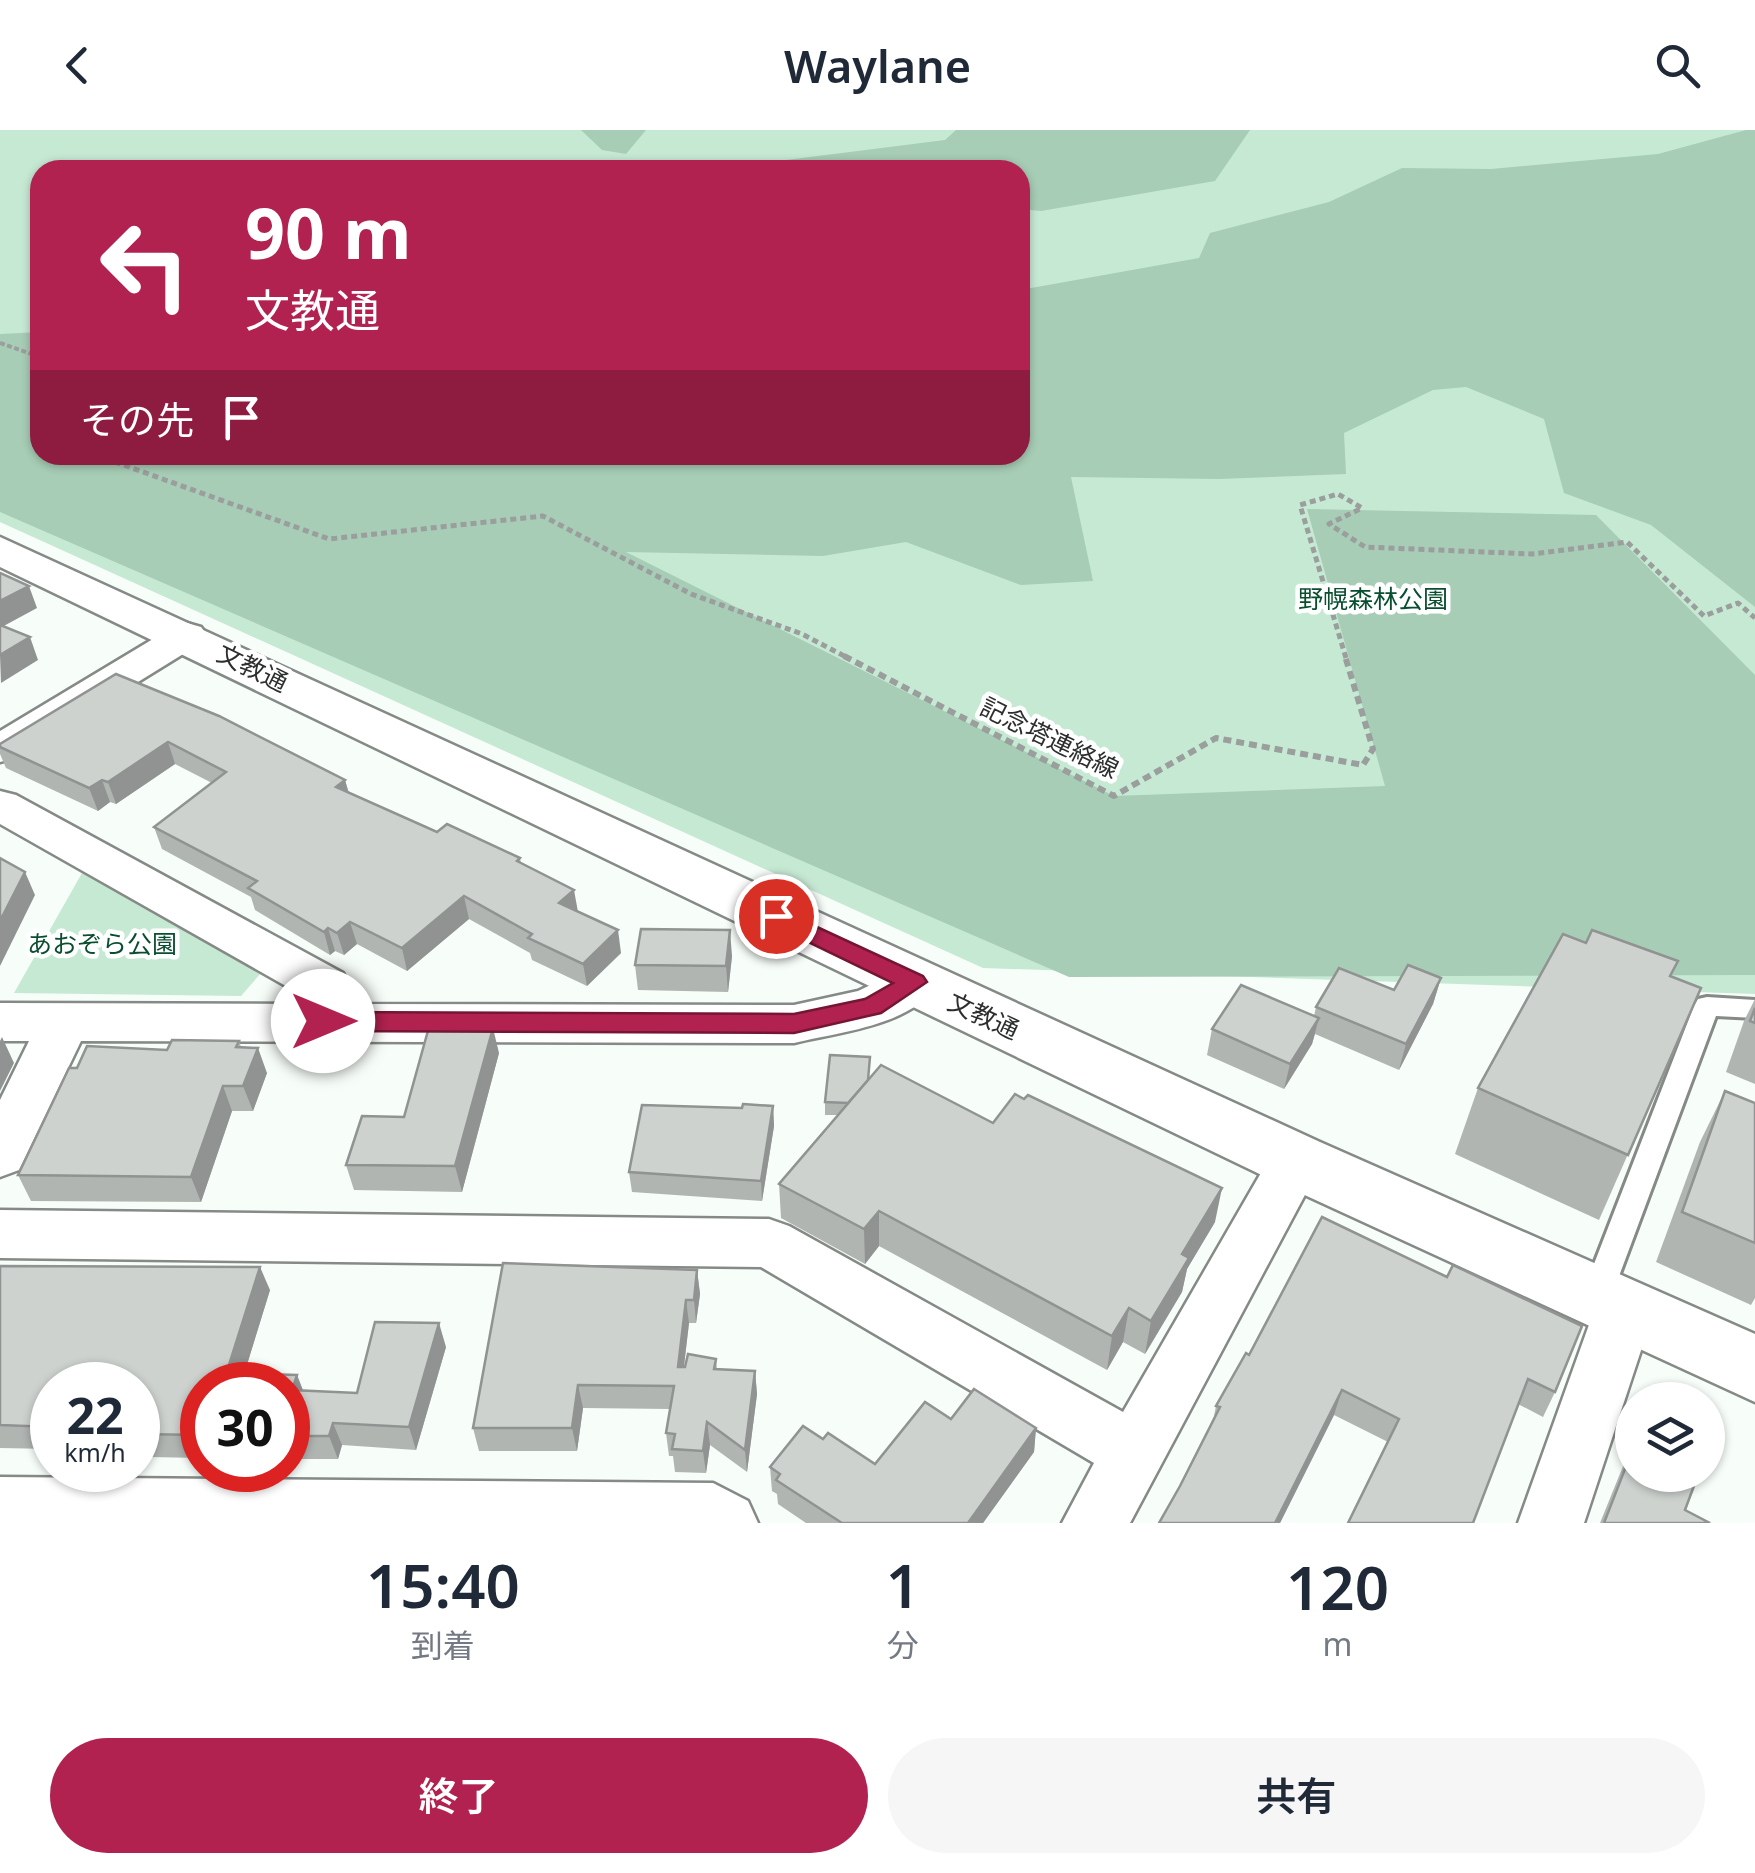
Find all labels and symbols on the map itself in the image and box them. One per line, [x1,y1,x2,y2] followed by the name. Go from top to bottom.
[1298,581,1448,615] park label: 野幌森林公園
[212,635,294,699] street label: 文教通
[975,689,1125,785] street label: 記念塔連絡線
[734,874,819,959] pin
[27,926,177,960] park label: あおぞら公園
[271,969,375,1073] position arrow
[943,984,1025,1046] street label: 文教通
[180,1362,310,1492] speed limit sign: 30

